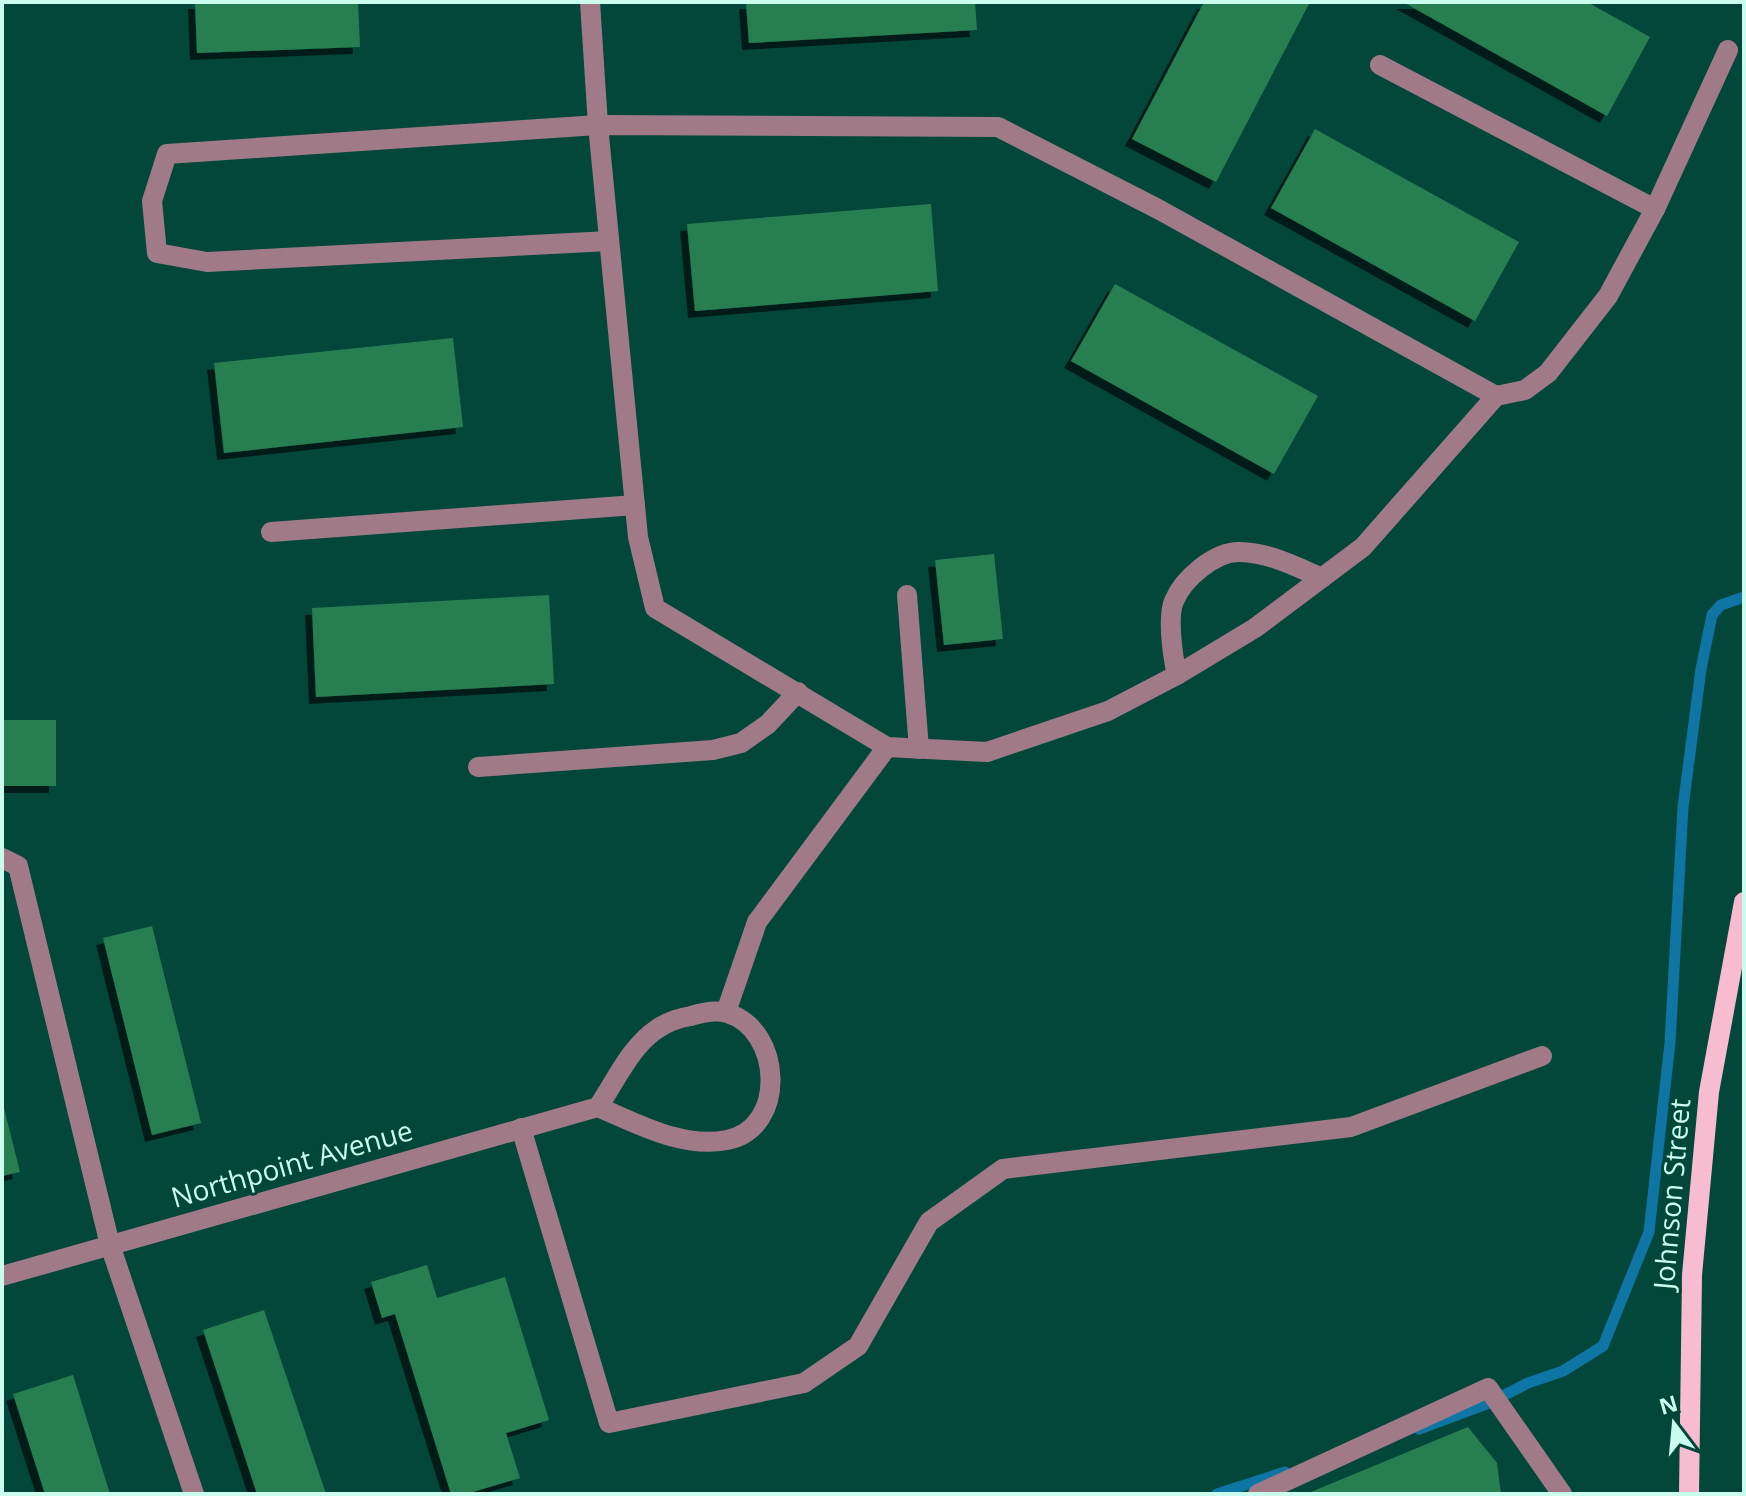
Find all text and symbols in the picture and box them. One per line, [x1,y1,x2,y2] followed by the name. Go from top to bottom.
[1643,1097,1698,1294] street label: Johnson Street
[167,1110,417,1216] street label: Northpoint Avenue
[1634,1384,1714,1464] north arrow
[1655,1387,1681,1421] text: N

